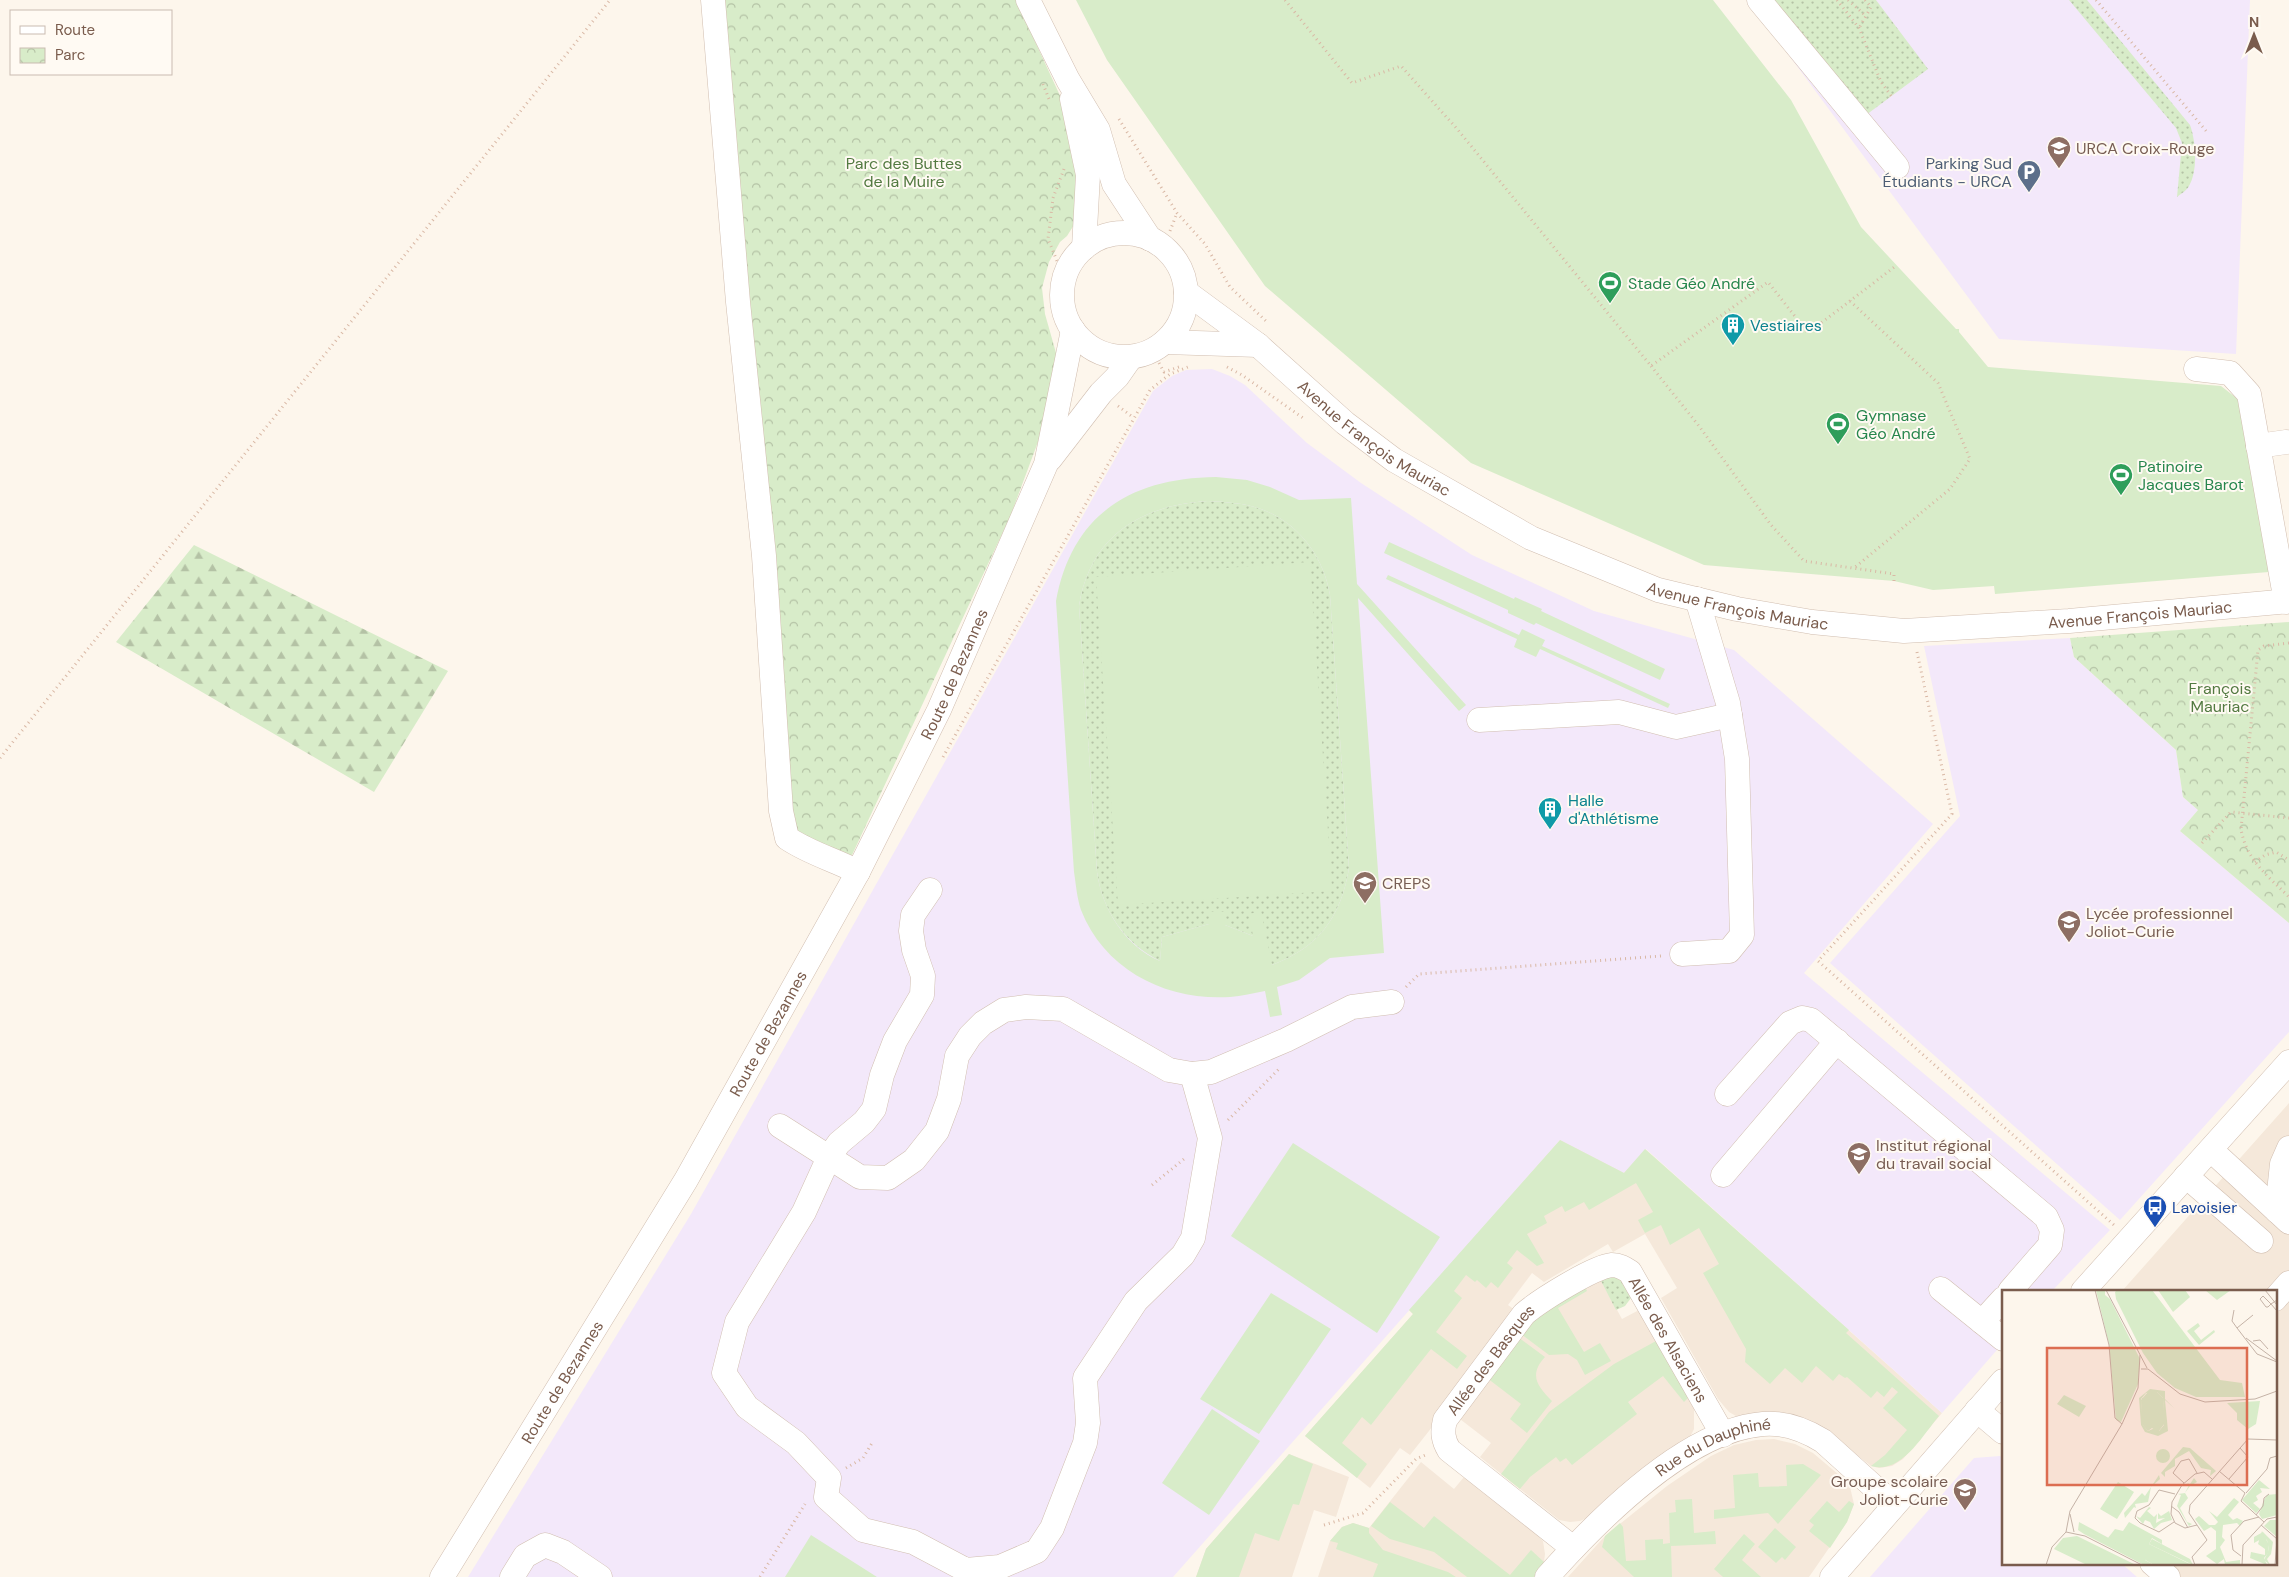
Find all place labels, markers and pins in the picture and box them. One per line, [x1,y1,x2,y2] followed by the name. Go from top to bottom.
[2046,135,2072,169] school or university icon: URCA Croix-Rouge
[2076,138,2214,159] place label: URCA Croix-Rouge
[1882,153,2012,192] place label: Parking Sud Étudiants - URCA
[2016,159,2042,193] parking icon: Parking Sud Étudiants - URCA
[1597,270,1623,304] sports icon: Stade Géo André
[1628,273,1755,294] place label: Stade Géo André
[1720,312,1746,346] building icon: Vestiaires
[1750,315,1822,336] place label: Vestiaires
[1856,405,1936,444] place label: Gymnase Géo André
[1825,411,1851,445] sports icon: Gymnase Géo André
[2138,456,2244,495] place label: Patinoire Jacques Barot
[2108,462,2134,496] sports icon: Patinoire Jacques Barot
[1568,790,1659,829] place label: Halle d'Athlétisme
[1537,796,1563,830] building icon: Halle d'Athlétisme
[1352,870,1378,904] school or university icon: CREPS
[1382,873,1431,894] place label: CREPS
[2086,903,2233,942] place label: Lycée professionnel Joliot-Curie
[2056,909,2082,943] school or university icon: Lycée professionnel Joliot-Curie
[1876,1135,1991,1174] place label: Institut régional du travail social
[1846,1141,1872,1175] school or university icon: Institut régional du travail social
[2142,1194,2168,1228] bus stop icon: Lavoisier
[2172,1197,2237,1218] place label: Lavoisier
[1831,1471,1948,1510] place label: Groupe scolaire Joliot-Curie
[1952,1477,1978,1511] school or university icon: Groupe scolaire Joliot-Curie

